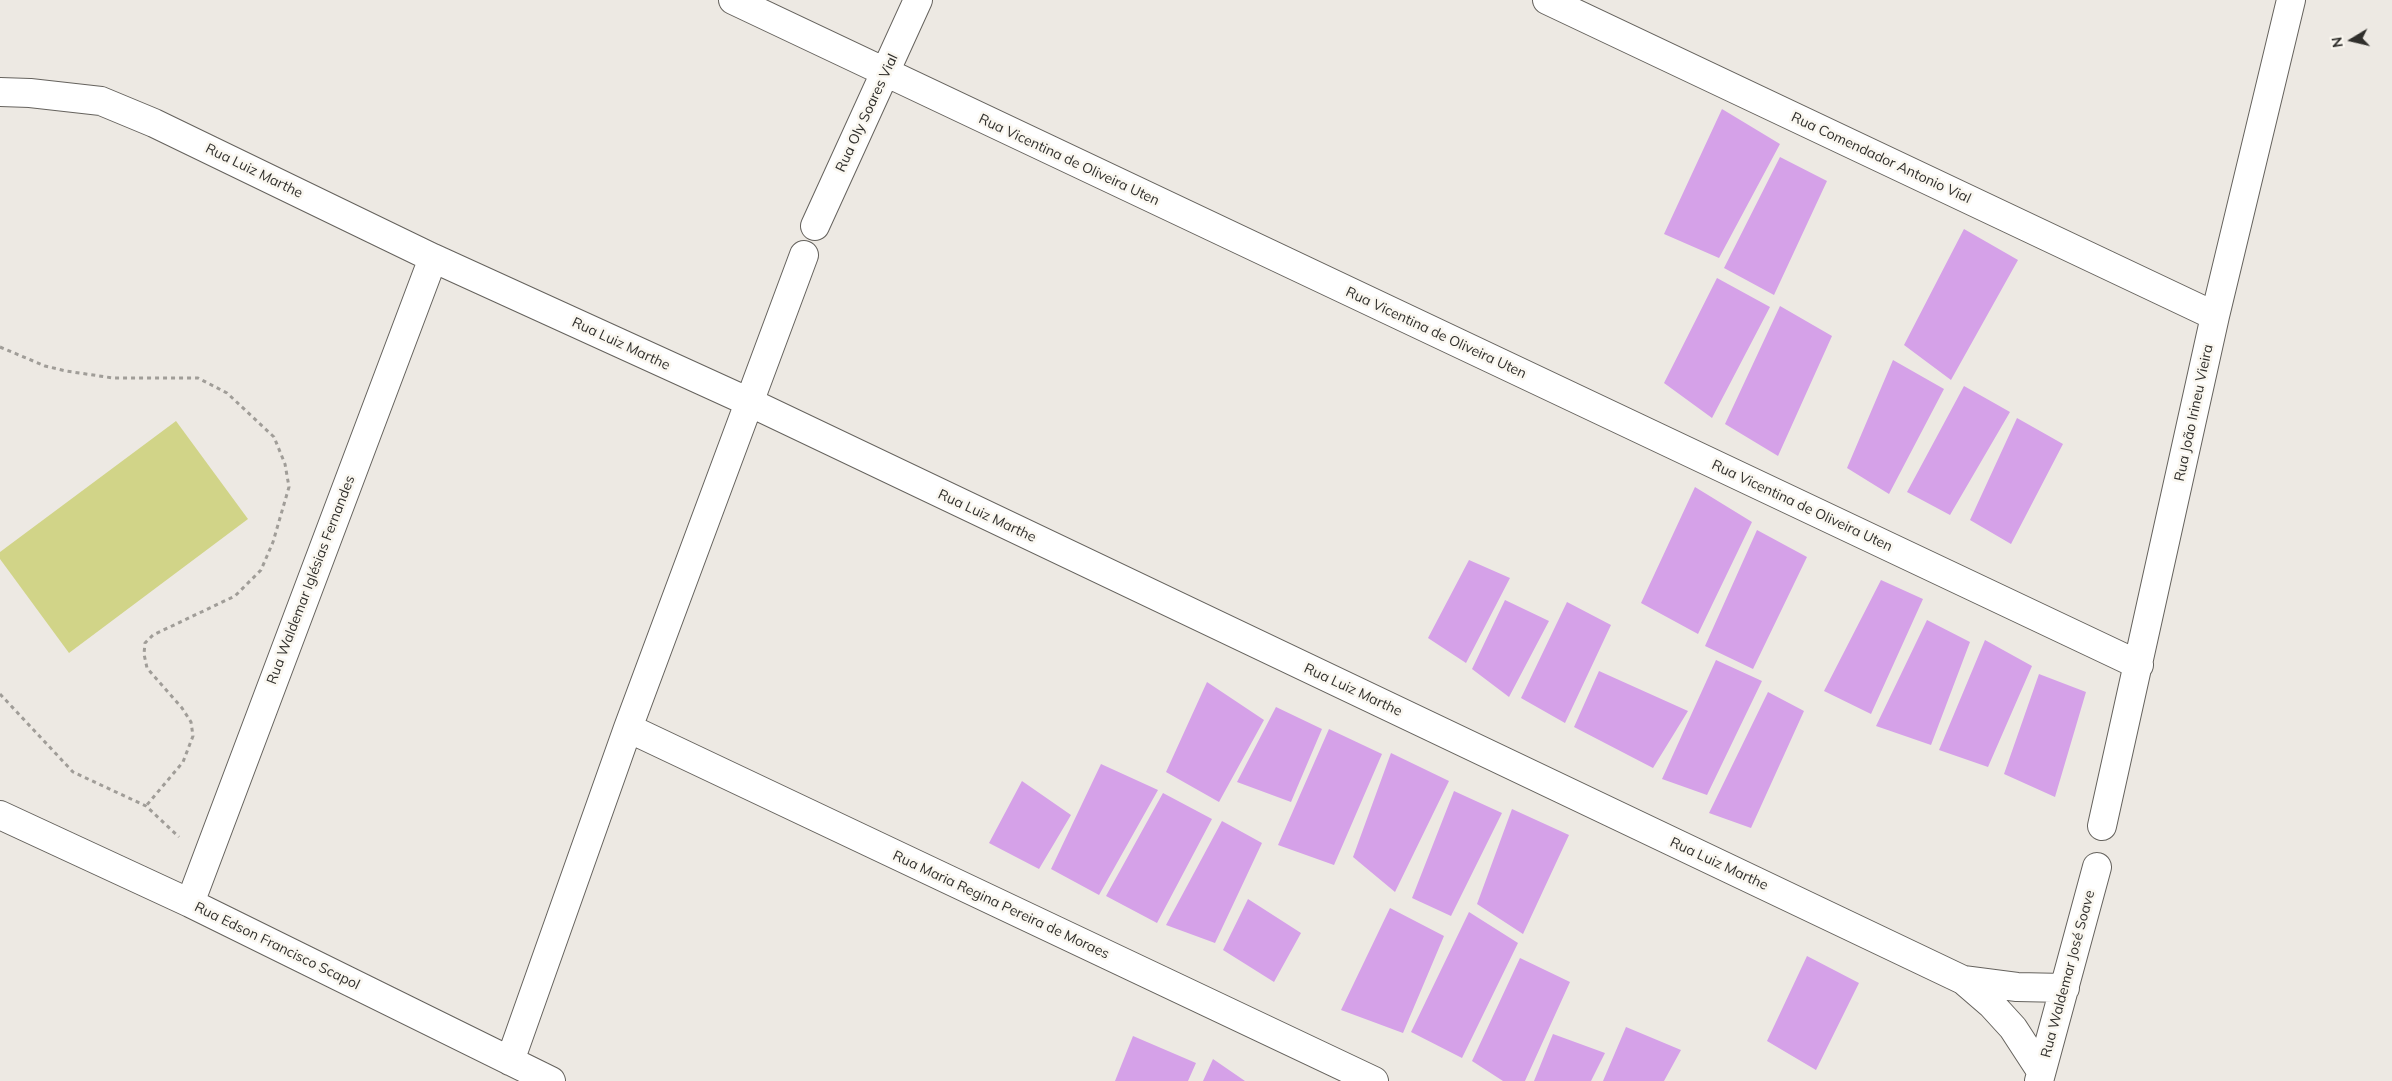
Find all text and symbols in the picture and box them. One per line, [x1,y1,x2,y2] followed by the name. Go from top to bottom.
[2327,15,2377,65] north arrow
[2327,36,2347,49] text: N
[832,51,902,175] street label: Rua Oly Soares Vial
[1789,109,1973,207] street label: Rua Comendador Antonio Vial
[976,111,1162,209] street label: Rua Vicentina de Oliveira Uten
[203,140,305,202] street label: Rua Luiz Marthe
[1343,284,1529,382] street label: Rua Vicentina de Oliveira Uten
[569,314,673,374] street label: Rua Luiz Marthe
[2171,343,2217,483] street label: Rua João Irineu Vieira
[1709,457,1895,555] street label: Rua Vicentina de Oliveira Uten
[263,473,359,687] street label: Rua Waldemar Iglésias Fernandes
[935,486,1039,546] street label: Rua Luiz Marthe
[1301,660,1405,720] street label: Rua Luiz Marthe
[1667,834,1771,894] street label: Rua Luiz Marthe
[890,847,1112,963] street label: Rua Maria Regina Pereira de Moraes
[2038,888,2098,1060] street label: Rua Waldemar José Soave
[192,899,362,993] street label: Rua Edson Francisco Scapol

